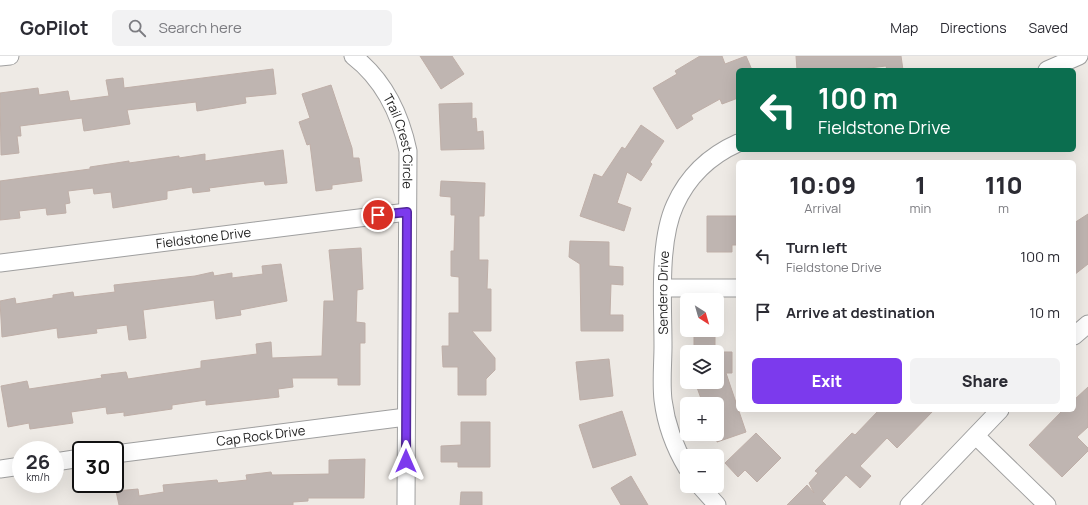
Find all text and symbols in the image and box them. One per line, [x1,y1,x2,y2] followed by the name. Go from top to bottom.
[112,10,392,46] search box
[20,15,88,41] text: GoPilot
[126,17,148,39] icon: search
[158,17,242,38] text: Search here
[890,18,918,37] text: Map
[940,18,1007,37] text: Directions
[1029,18,1068,37] text: Saved
[818,79,898,117] text: 100 m
[752,84,804,136] icon: left
[379,90,417,189] street label: Trail Crest Circle
[818,115,950,139] text: Fieldstone Drive
[789,168,856,201] text: 10:09
[915,168,926,201] text: 1
[985,168,1023,201] text: 110
[361,198,395,232] pin
[804,199,841,217] text: Arrival
[909,199,931,217] text: min
[998,199,1009,217] text: m
[367,204,389,226] icon: arrive
[155,223,252,252] street label: Fieldstone Drive
[786,237,848,258] text: Turn left
[752,245,774,267] icon: left
[1020,246,1060,267] text: 100 m
[653,250,673,335] street label: Sendero Drive
[786,258,882,276] text: Fieldstone Drive
[680,293,724,337] north arrow
[680,293,724,493] map controls
[752,301,774,323] icon: arrive
[786,302,935,323] text: Arrive at destination
[1029,302,1060,323] text: 10 m
[680,345,724,389] button: layers
[752,358,902,404] button: Exit
[910,358,1060,404] button: Share
[680,397,724,441] button: +
[215,421,307,450] street label: Cap Rock Drive
[385,440,427,482] position arrow
[72,441,124,493] speed limit sign: 30
[26,448,50,475] text: 26
[680,449,724,493] button: −
[26,470,50,484] text: km/h

